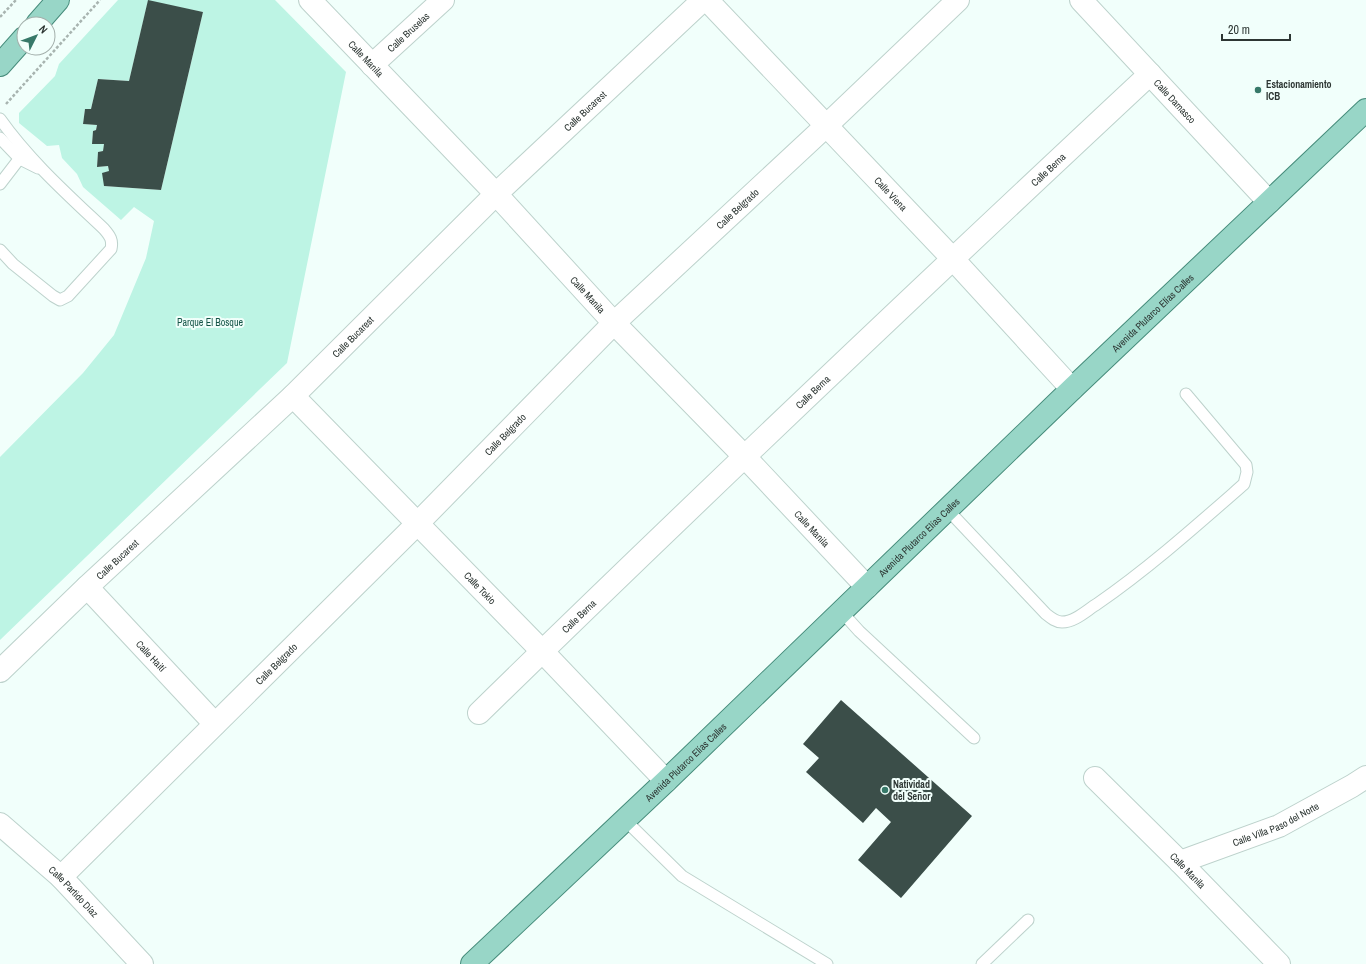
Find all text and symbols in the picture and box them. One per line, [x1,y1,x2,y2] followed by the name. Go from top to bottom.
[385,10,432,55] street label: Calle Bruselas
[16,16,56,56] north arrow
[1222,16,1290,42] scale bar
[36,22,51,36] text: N
[1228,22,1250,38] text: 20 m
[345,38,386,80] street label: Calle Manila
[1151,77,1199,126] street label: Calle Damasco
[1266,78,1332,103] place label: Estacionamiento ICB
[1253,85,1263,95] marker: Estacionamiento ICB
[561,88,610,134] street label: Calle Bucarest
[1028,150,1069,189] street label: Calle Berna
[871,174,910,214] street label: Calle Viena
[713,185,762,232] street label: Calle Belgrado
[1108,271,1196,356] street label: Avenida Plutarco Elías Calles
[567,274,608,316] street label: Calle Manila
[329,313,377,360] street label: Calle Bucarest
[177,316,243,329] park label: Parque El Bosque
[793,372,833,412] street label: Calle Berna
[482,411,529,458] street label: Calle Belgrado
[875,495,962,580] street label: Avenida Plutarco Elías Calles
[791,508,832,550] street label: Calle Manila
[93,536,142,582] street label: Calle Bucarest
[461,569,499,607] street label: Calle Tokio
[559,597,599,636] street label: Calle Berna
[133,638,169,675] street label: Calle Haití
[253,640,301,688] street label: Calle Belgrado
[642,720,729,805] street label: Avenida Plutarco Elías Calles
[893,778,931,803] place label: Natividad del Señor
[880,785,890,795] marker: Natividad del Señor
[1231,799,1322,849] street label: Calle Villa Paso del Norte
[1167,850,1209,892] street label: Calle Manila
[46,863,101,920] street label: Calle Partido Díaz

